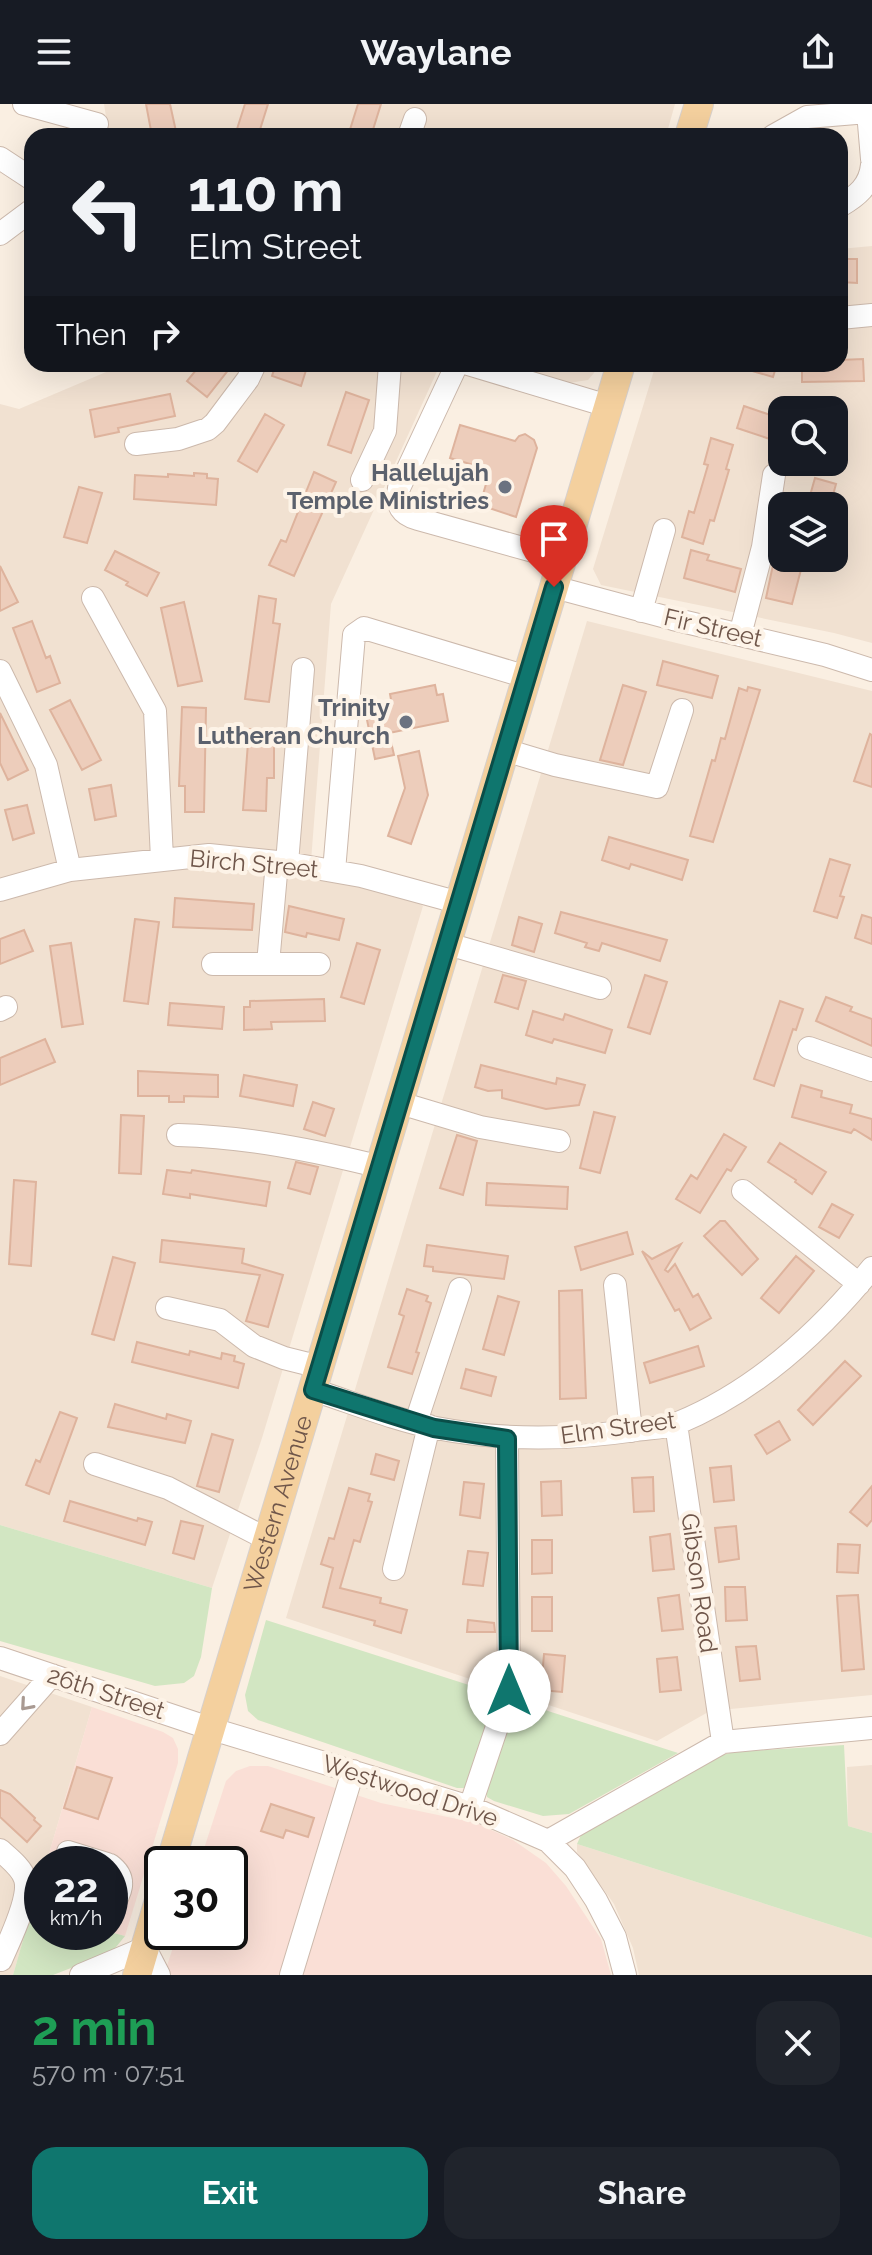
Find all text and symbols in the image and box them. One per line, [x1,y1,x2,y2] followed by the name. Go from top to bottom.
[32,30,76,74] icon: menu
[796,30,840,74] icon: share
[361,31,511,73] text: Waylane
[188,158,343,224] text: 110 m
[56,160,160,264] icon: left
[188,225,362,267] text: Elm Street
[143,312,187,356] icon: right
[56,317,127,352] text: Then
[768,396,848,572] map controls
[768,396,848,476] button: search
[287,458,489,515] place label: Hallelujah Temple Ministries
[496,478,514,496] marker: Hallelujah Temple Ministries
[768,492,848,572] button: layers
[520,505,588,587] pin
[532,517,576,561] icon: arrive
[661,602,765,653] street label: Fir Street
[197,693,390,750] place label: Trinity Lutheran Church
[397,713,415,731] marker: Trinity Lutheran Church
[188,843,320,884] street label: Birch Street
[559,1405,677,1450] street label: Elm Street
[238,1412,318,1596] street label: Western Avenue
[675,1511,724,1655] street label: Gibson Road
[467,1649,551,1733] position arrow
[44,1660,168,1725] street label: 26th Street
[21,1695,36,1710] one-way arrow
[319,1748,502,1833] street label: Westwood Drive
[144,1846,248,1950] speed limit sign: 30
[53,1864,99,1911] text: 22
[50,1906,102,1930] text: km/h
[32,2000,157,2056] text: 2 min
[756,2001,840,2085] button: close
[32,2058,184,2088] text: 570 m · 07:51
[32,2147,428,2239] button: Exit
[444,2147,840,2239] button: Share

